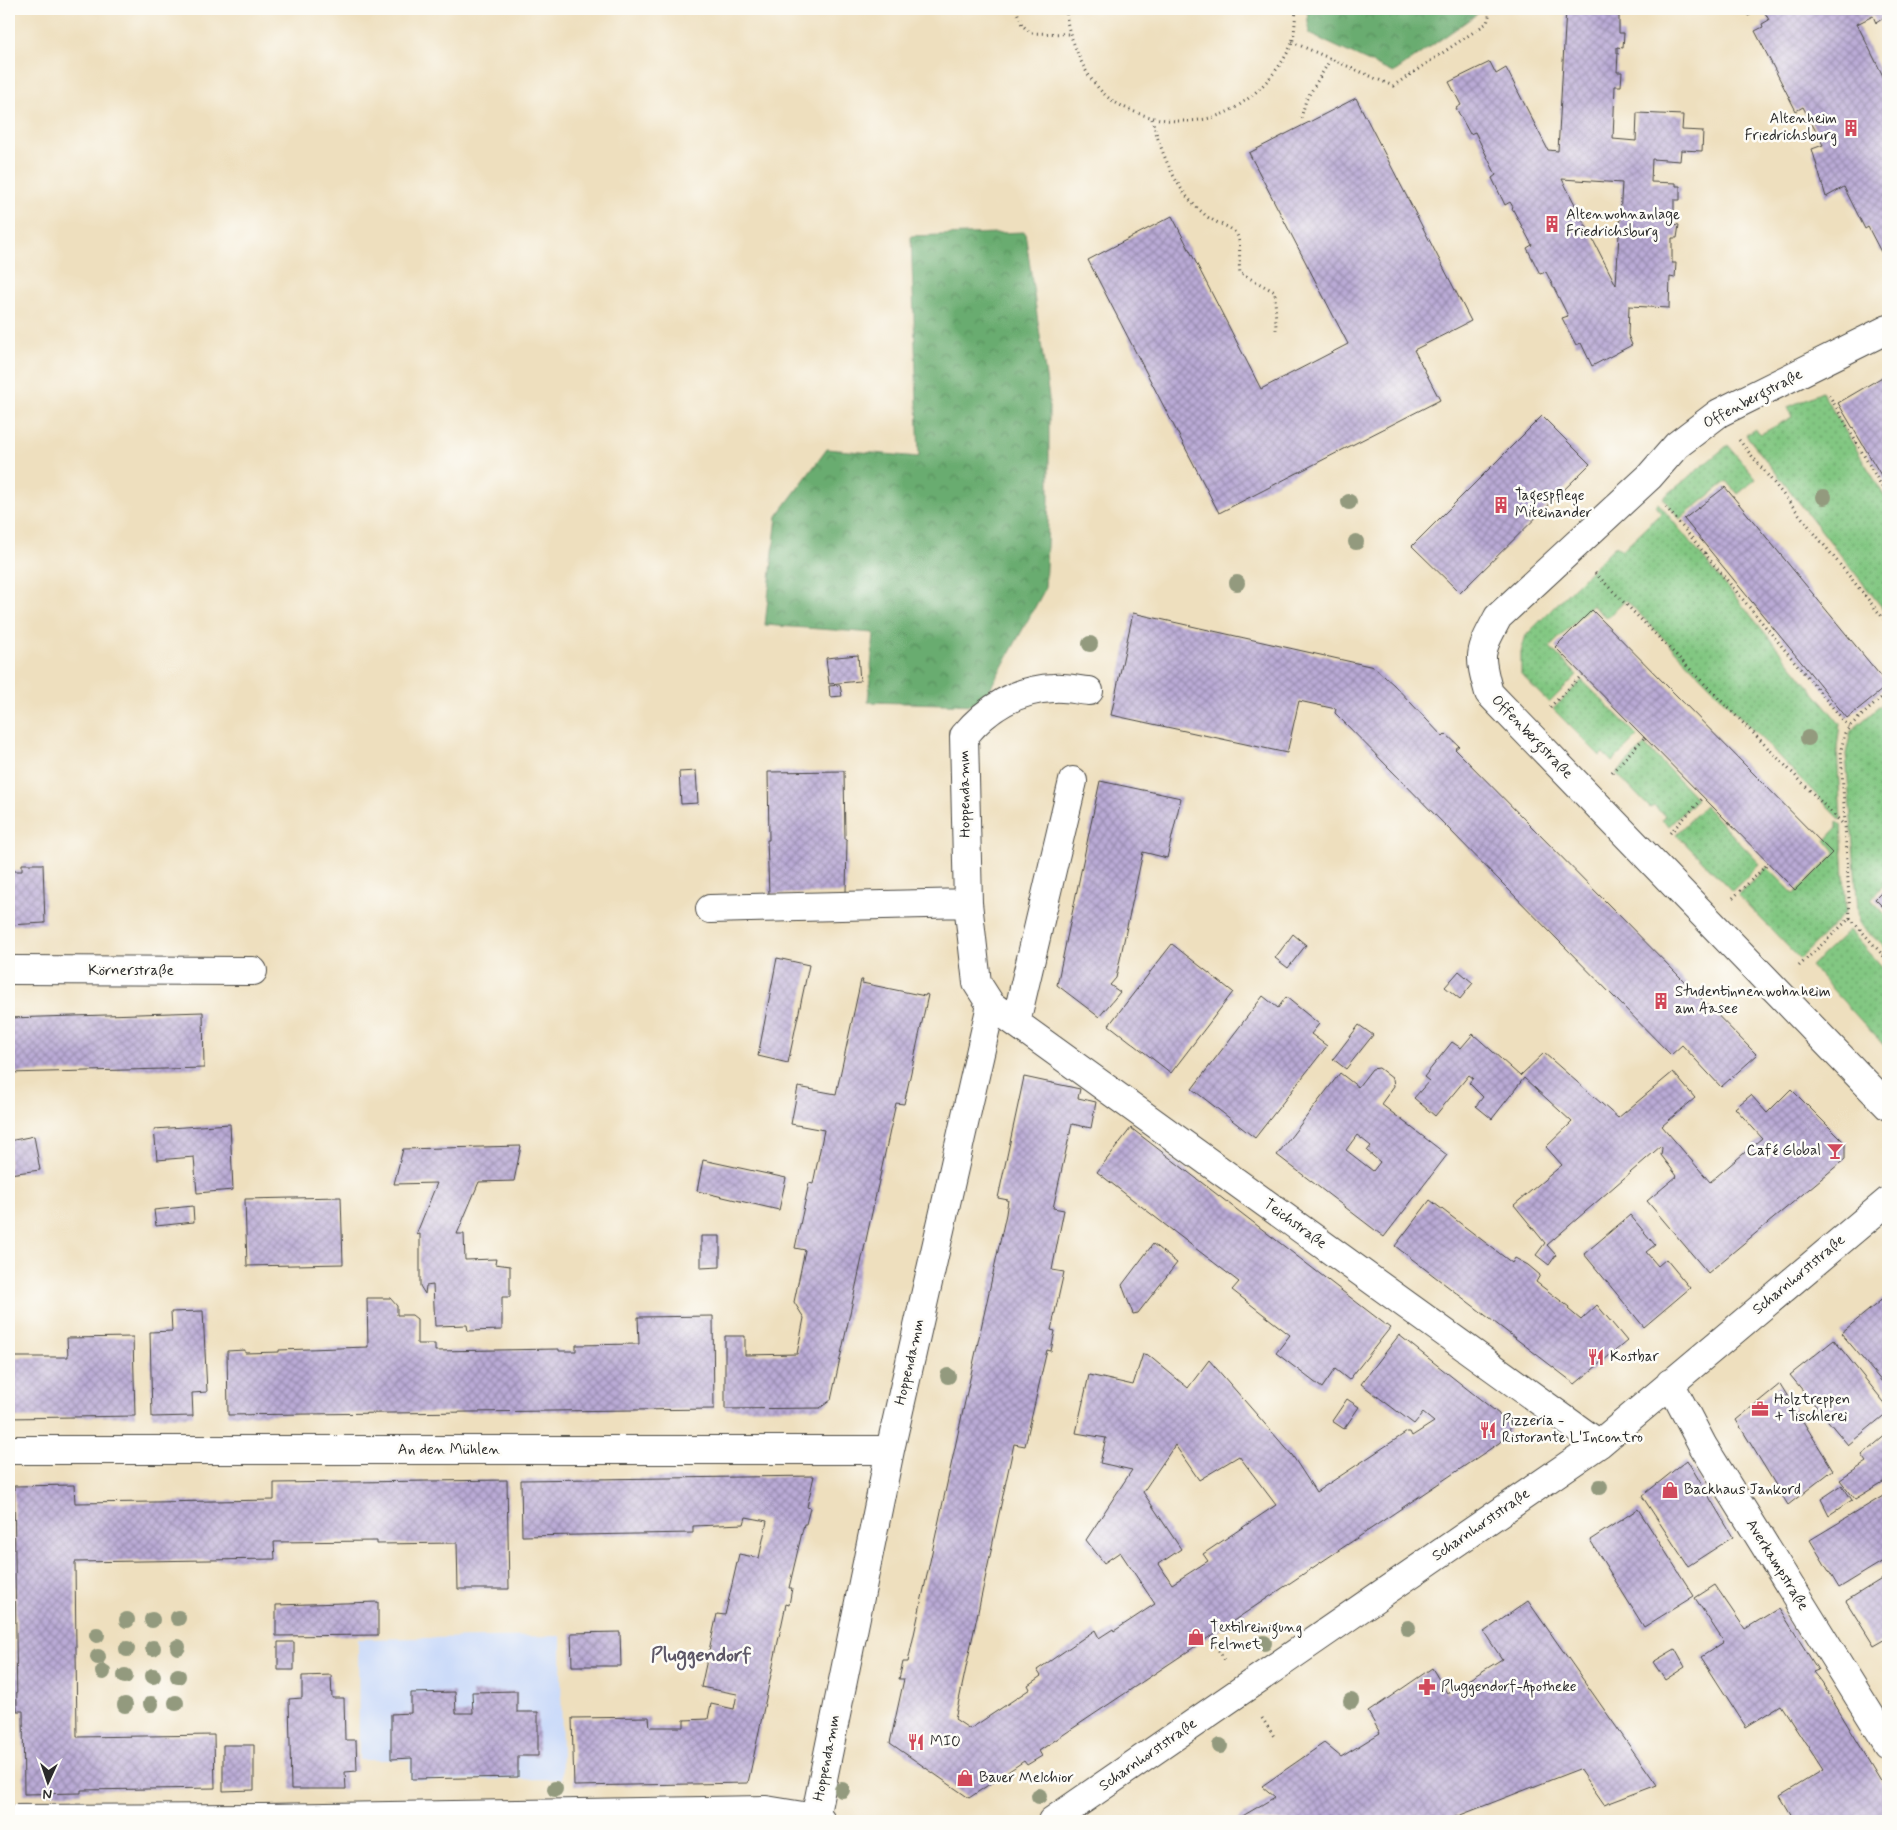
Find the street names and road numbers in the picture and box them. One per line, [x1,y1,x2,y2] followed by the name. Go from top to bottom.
[1700,364,1807,434] street label: Offenbergstraße
[1486,691,1577,784] street label: Offenbergstraße
[954,750,976,838] street label: Hoppendamm
[88,961,174,981] street label: Körnerstraße
[1259,1194,1331,1254] street label: Teichstraße
[1748,1230,1850,1320] street label: Scharnhorststraße
[890,1317,930,1407] street label: Hoppendamm
[398,1440,500,1460] street label: An den Mühlen
[1428,1484,1534,1566] street label: Scharnhorststraße
[1741,1516,1813,1614] street label: Averkampstraße
[809,1713,845,1803] street label: Hoppendamm
[1095,1714,1201,1796] street label: Scharnhorststraße

